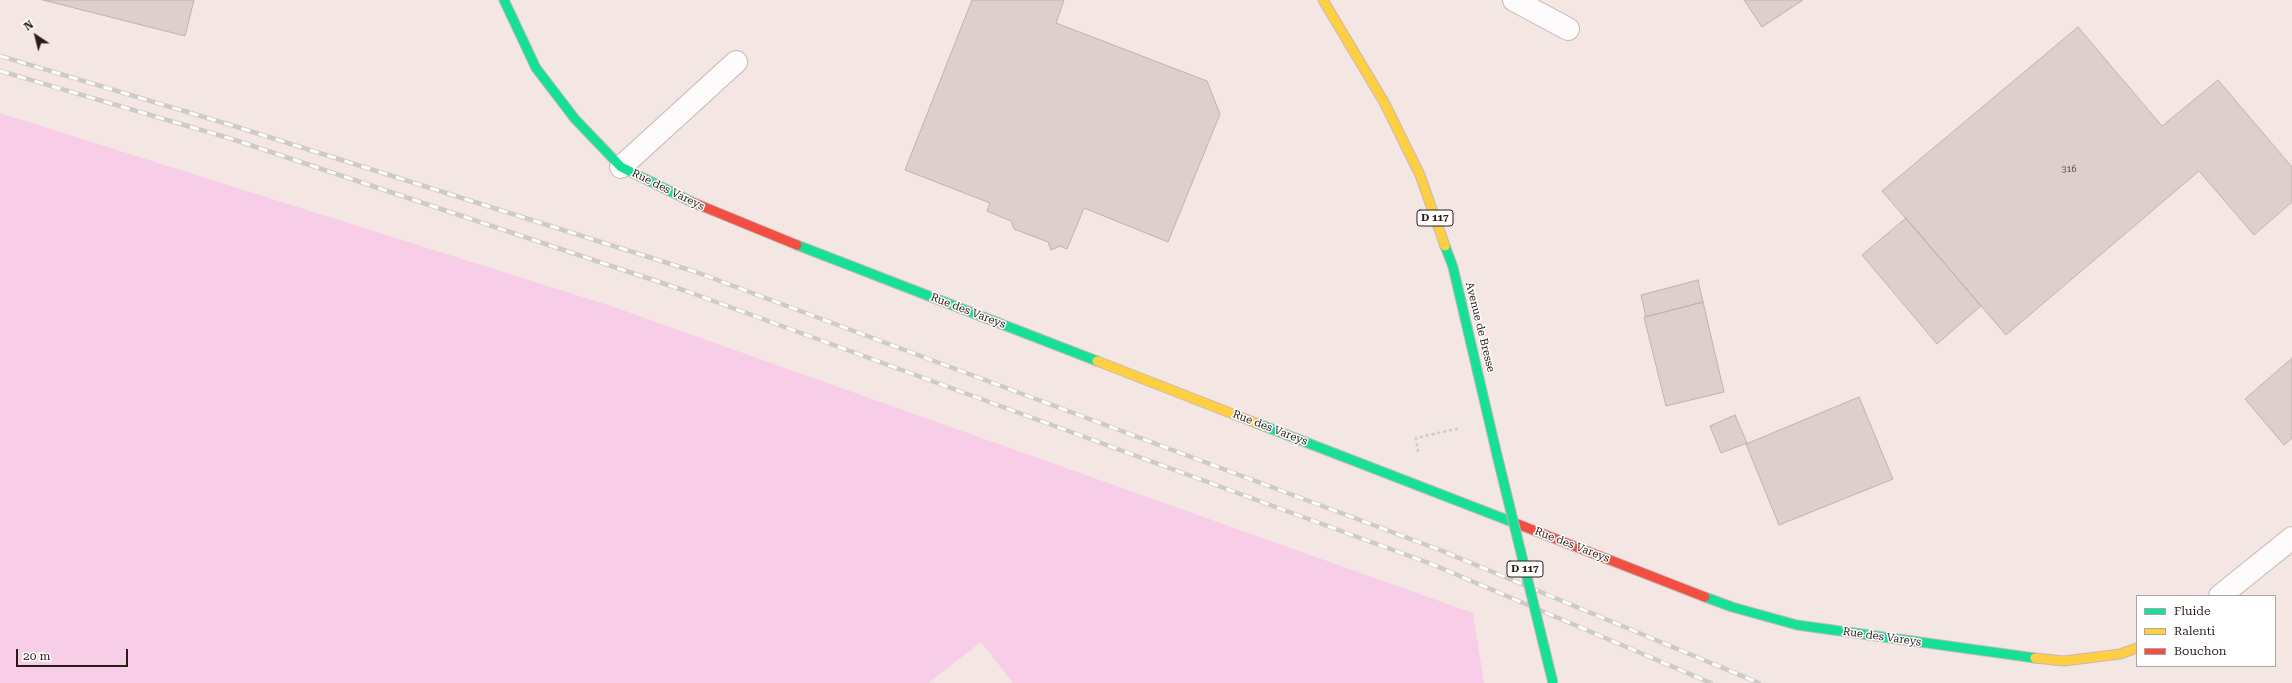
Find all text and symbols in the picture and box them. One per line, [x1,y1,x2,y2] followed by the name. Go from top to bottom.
[16,16,56,56] north arrow
[22,18,36,34] text: N
[2061,164,2077,174] house number: 316
[630,167,706,213] street label: Rue des Vareys
[1417,210,1453,226] road number: D 117
[1462,281,1498,373] street label: Avenue de Bresse
[929,291,1007,331] street label: Rue des Vareys
[1231,408,1309,448] street label: Rue des Vareys
[1533,525,1611,565] street label: Rue des Vareys
[1507,561,1543,577] road number: D 117
[2136,595,2276,667] legend
[2174,604,2211,618] text: Fluide
[2174,624,2215,638] text: Ralenti
[1842,625,1922,649] street label: Rue des Vareys
[18,641,130,667] scale bar
[2174,644,2227,658] text: Bouchon
[23,649,50,663] text: 20 m

